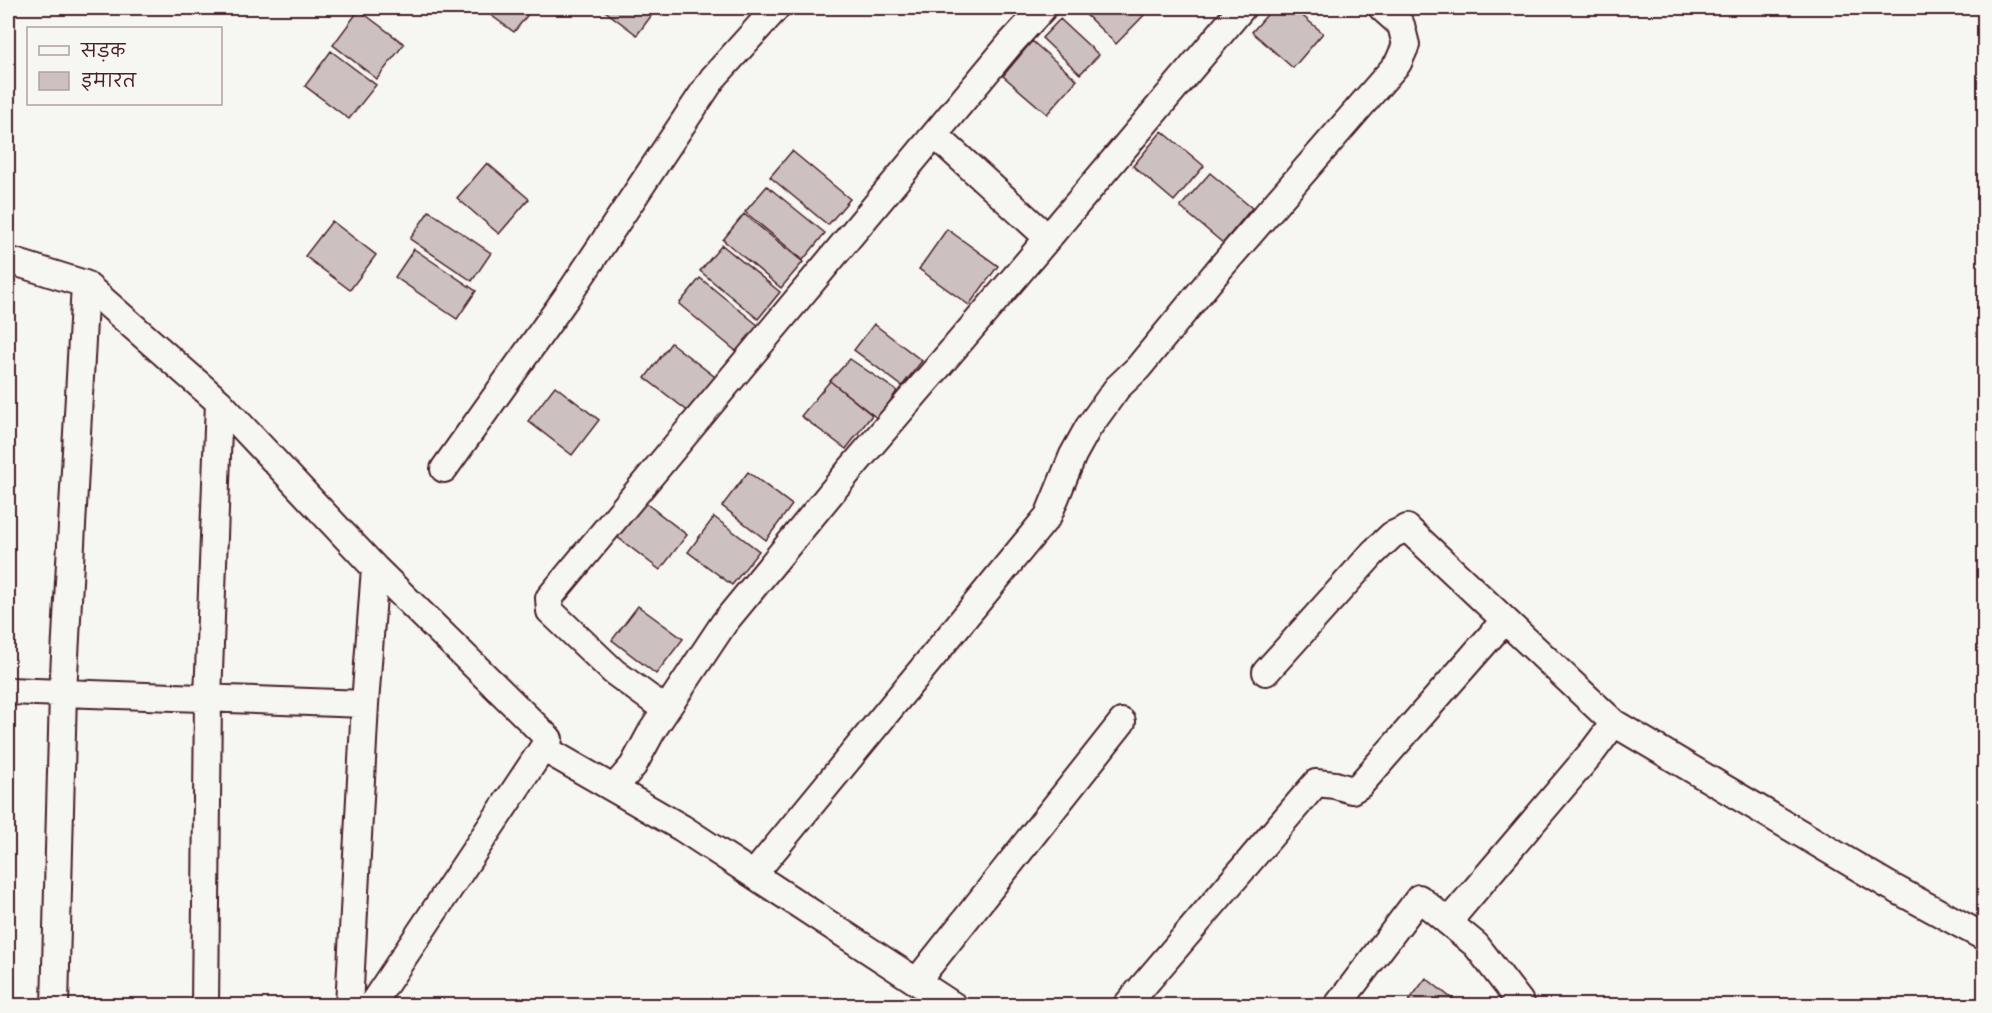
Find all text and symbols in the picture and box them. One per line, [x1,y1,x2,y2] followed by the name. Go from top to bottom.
[27,27,222,105] legend
[80,39,126,63] text: सड़क
[81,69,137,93] text: इमारत

